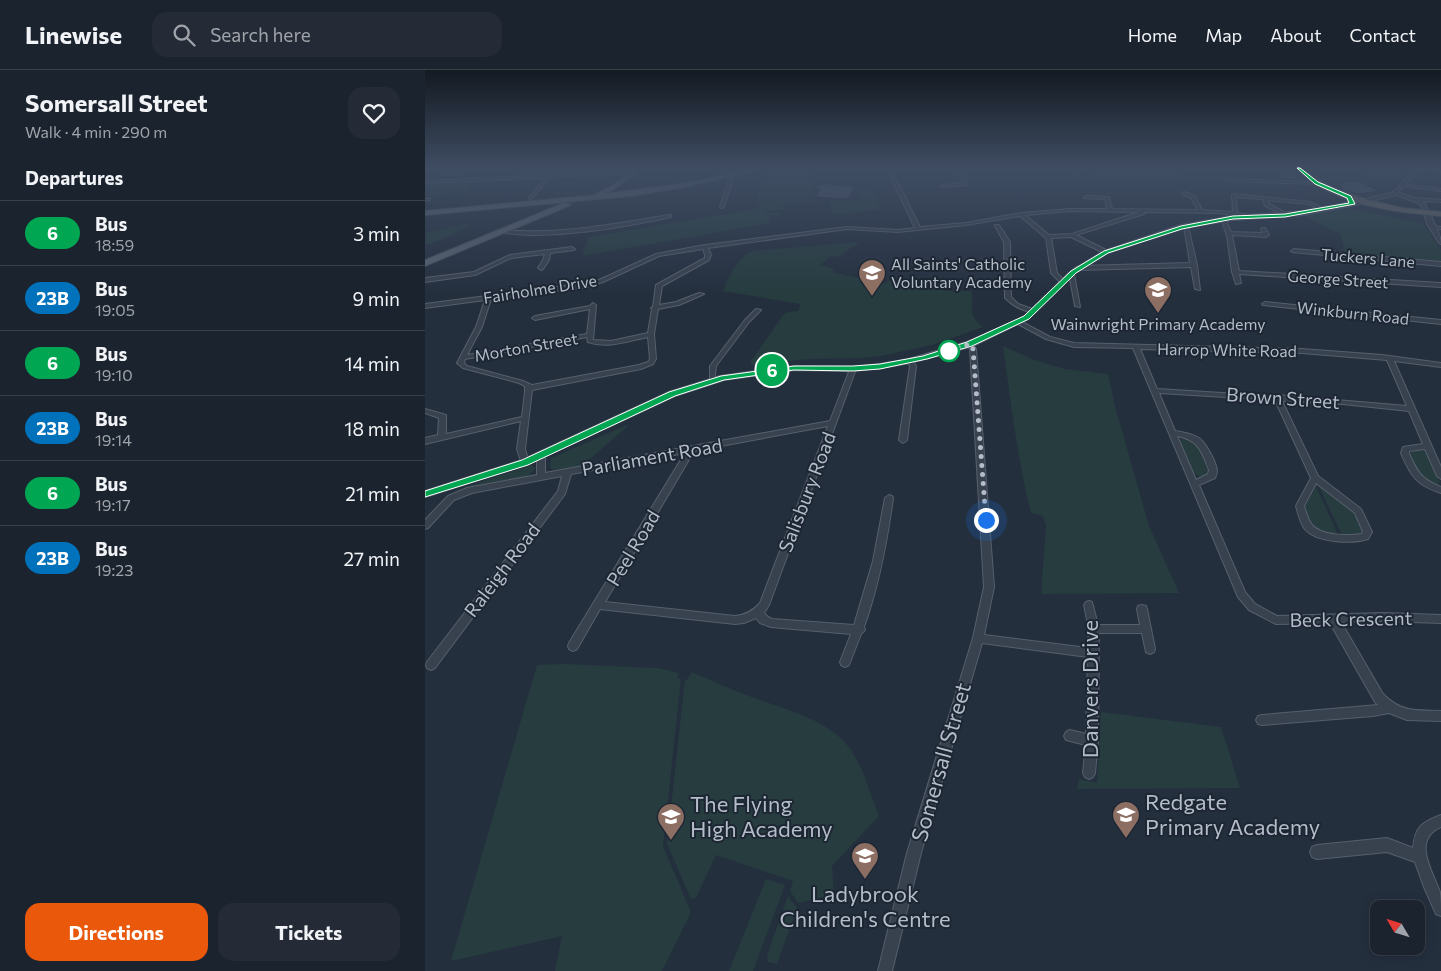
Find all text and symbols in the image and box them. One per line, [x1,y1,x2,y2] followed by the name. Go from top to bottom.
[152,12,502,57] search box
[25,20,122,49] text: Linewise
[170,21,198,49] icon: search
[210,23,311,46] text: Search here
[1128,24,1177,46] text: Home
[1205,24,1242,46] text: Map
[1270,24,1322,46] text: About
[1350,24,1416,46] text: Contact
[348,87,400,139] button: heart
[25,88,208,117] text: Somersall Street
[25,122,167,141] text: Walk · 4 min · 290 m
[25,166,123,189] text: Departures
[95,212,127,235] text: Bus
[47,222,58,244] text: 6
[353,222,400,245] text: 3 min
[95,235,134,254] text: 18:59
[1320,244,1416,271] street label: Tuckers Lane
[891,254,1032,291] place label: All Saints' Catholic Voluntary Academy
[857,258,887,297] school or university icon: All Saints' Catholic Voluntary Academy
[1287,265,1390,292] street label: George Street
[482,270,598,307] street label: Fairholme Drive
[1143,275,1173,314] school or university icon: Wainwright Primary Academy
[95,277,127,300] text: Bus
[36,287,69,309] text: 23B
[352,287,400,310] text: 9 min
[1296,297,1410,328] street label: Winkburn Road
[95,300,135,319] text: 19:05
[1050,314,1266,333] place label: Wainwright Primary Academy
[473,328,580,365] street label: Morton Street
[1157,339,1297,360] street label: Harrop White Road
[938,340,960,362] unlabelled marker
[95,342,127,365] text: Bus
[47,352,58,374] text: 6
[344,352,400,375] text: 14 min
[756,354,788,386] line badge: 6
[766,359,778,381] text: 6
[95,365,133,384] text: 19:10
[1225,382,1341,413] street label: Brown Street
[95,407,127,430] text: Bus
[36,417,69,439] text: 23B
[344,417,400,440] text: 18 min
[773,429,840,555] street label: Salisbury Road
[95,430,132,449] text: 19:14
[580,433,724,480] street label: Parliament Road
[95,472,127,495] text: Bus
[47,482,58,504] text: 6
[345,482,400,505] text: 21 min
[95,495,131,514] text: 19:17
[601,506,664,590] street label: Peel Road
[974,508,999,533] your location
[459,518,544,621] street label: Raleigh Road
[95,537,127,560] text: Bus
[36,547,69,569] text: 23B
[343,547,400,570] text: 27 min
[95,560,133,579] text: 19:23
[1289,606,1413,631] street label: Beck Crescent
[1076,620,1103,758] street label: Danvers Drive
[905,679,976,845] street label: Somersall Street
[1145,788,1320,840] place label: Redgate Primary Academy
[690,790,833,842] place label: The Flying High Academy
[1111,800,1141,839] school or university icon: Redgate Primary Academy
[656,802,686,841] school or university icon: The Flying High Academy
[850,841,880,880] school or university icon: Ladybrook Children's Centre
[779,880,951,932] place label: Ladybrook Children's Centre
[1370,900,1425,955] north arrow
[1370,900,1425,955] map controls
[25,903,208,961] button: Directions
[218,903,400,961] button: Tickets

